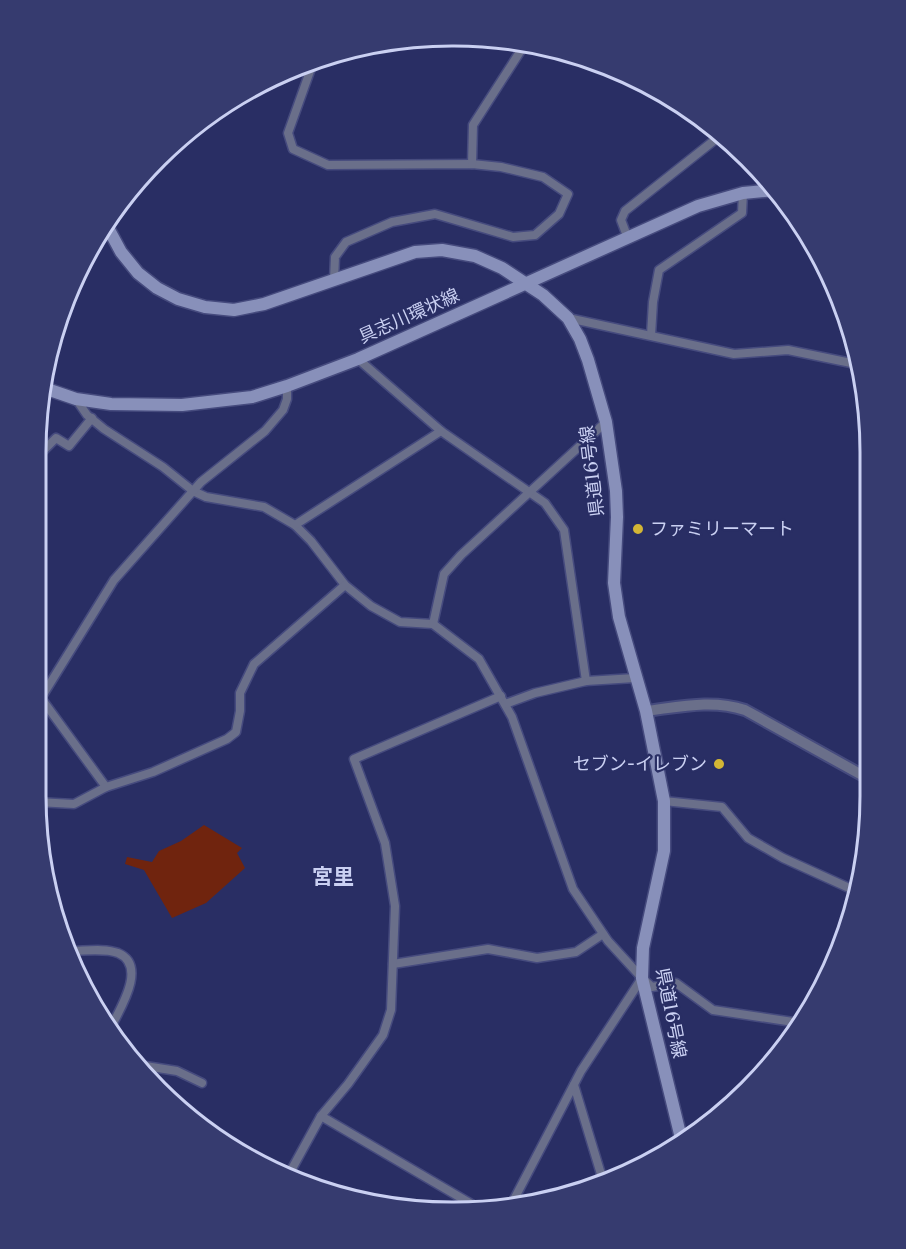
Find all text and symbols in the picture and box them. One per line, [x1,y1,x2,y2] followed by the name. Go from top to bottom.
[355,284,463,348] street label: 具志川環状線
[575,424,609,518] street label: 県道16号線
[650,518,794,540] place label: ファミリーマート
[631,522,645,536] marker: ファミリーマート
[573,753,707,775] place label: セブン-イレブン
[712,757,726,771] marker: セブン-イレブン
[312,864,354,890] district label: 宮里
[651,966,691,1060] street label: 県道16号線

